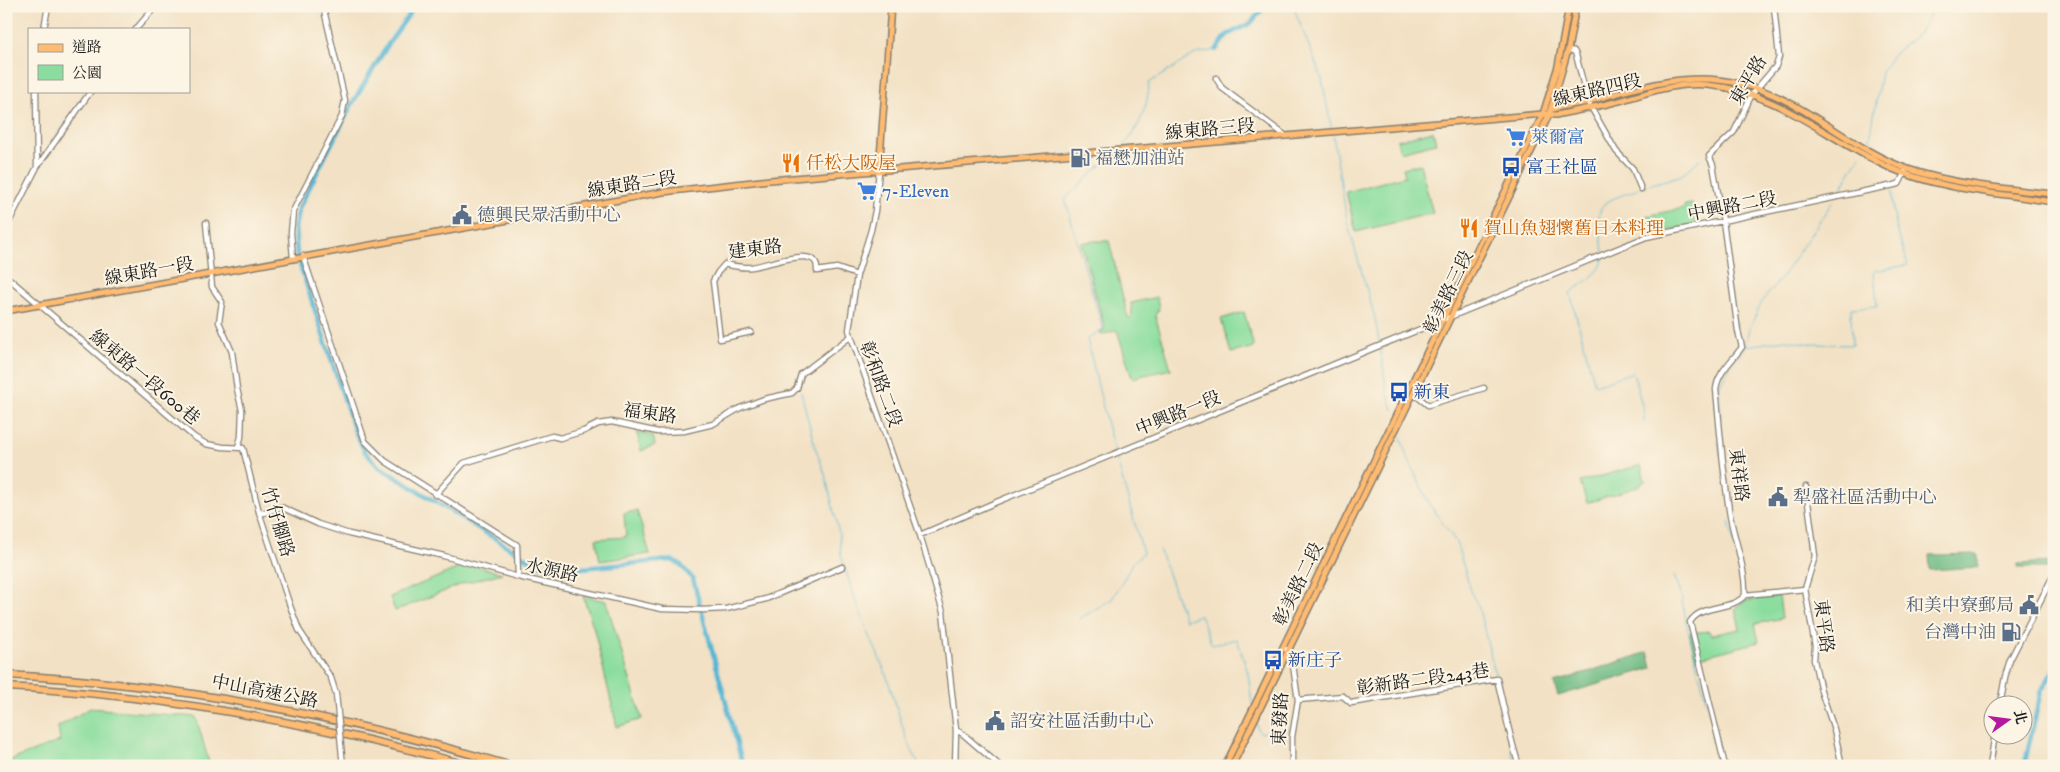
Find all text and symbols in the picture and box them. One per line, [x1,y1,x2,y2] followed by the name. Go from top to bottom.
[28,28,190,92] legend
[72,38,102,57] text: 道路
[1726,52,1772,109] street label: 東平路
[72,64,102,83] text: 公園
[1551,70,1644,112] street label: 線東路四段
[1164,115,1256,145] street label: 線東路三段
[1505,126,1527,148] supermarket icon: 萊爾富
[1531,127,1585,149] place label: 萊爾富
[1069,147,1091,169] fuel station icon: 福懋加油站
[1095,148,1185,170] place label: 福懋加油站
[780,152,802,174] restaurant icon: 仟松大阪屋
[806,153,896,175] place label: 仟松大阪屋
[1500,156,1522,178] bus stop icon: 富王社區
[1526,157,1598,179] place label: 富王社區
[586,167,678,203] street label: 線東路二段
[856,180,878,202] supermarket icon: 7-Eleven
[882,181,950,203] place label: 7-Eleven
[1686,188,1778,226] street label: 中興路二段
[451,204,473,226] public building icon: 德興民眾活動中心
[477,205,621,227] place label: 德興民眾活動中心
[1458,217,1480,239] restaurant icon: 賀山魚翅懷舊日本料理
[1484,218,1664,240] place label: 賀山魚翅懷舊日本料理
[727,236,783,264] street label: 建東路
[1419,247,1479,338] street label: 彰美路三段
[103,253,195,291] street label: 線東路一段
[85,325,204,430] street label: 線東路一段600巷
[854,338,906,430] street label: 彰和路二段
[1388,381,1410,403] bus stop icon: 新東
[1414,382,1450,404] place label: 新東
[1133,387,1224,441] street label: 中興路一段
[622,399,678,429] street label: 福東路
[1724,447,1752,503] street label: 東祥路
[256,485,298,560] street label: 竹仔腳路
[1767,486,1789,508] public building icon: 犁盛社區活動中心
[1793,487,1937,509] place label: 犁盛社區活動中心
[1269,539,1329,630] street label: 彰美路二段
[523,555,580,587] street label: 水源路
[2018,594,2040,616] public building icon: 和美中寮郵局
[1906,595,2014,617] place label: 和美中寮郵局
[1809,598,1837,654] street label: 東平路
[2000,621,2022,643] fuel station icon: 台灣中油
[1924,622,1996,644] place label: 台灣中油
[1262,649,1284,671] bus stop icon: 新庄子
[1288,650,1342,672] place label: 新庄子
[1355,660,1491,700] street label: 彰新路二段243巷
[210,671,320,713] street label: 中山高速公路
[1269,692,1293,747] street label: 東發路
[1982,694,2032,744] north arrow
[2009,708,2030,726] text: 北
[984,710,1006,732] public building icon: 詔安社區活動中心
[1010,711,1154,733] place label: 詔安社區活動中心

